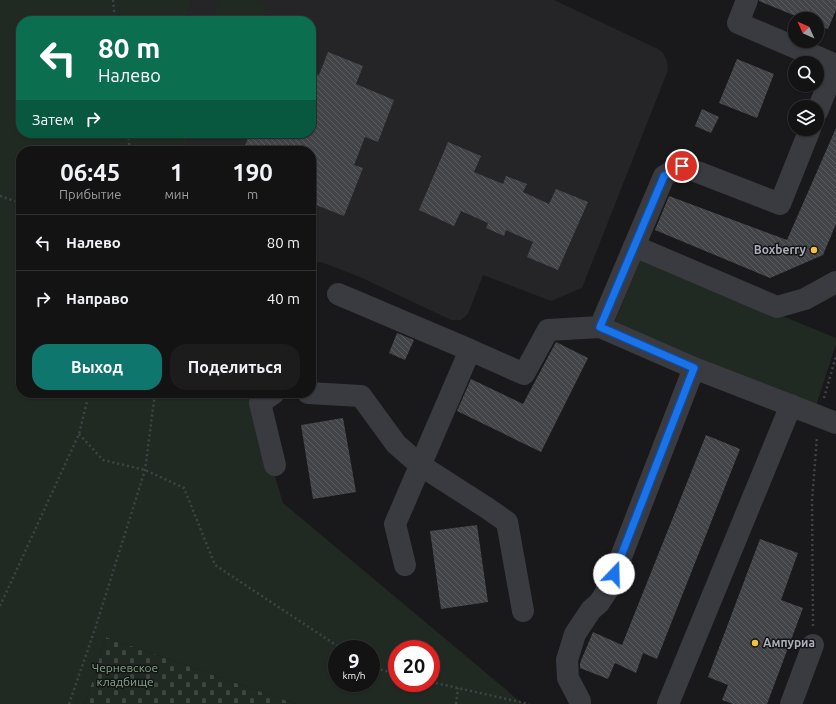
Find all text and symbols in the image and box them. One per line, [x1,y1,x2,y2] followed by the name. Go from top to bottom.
[788,12,824,48] north arrow
[788,12,824,136] map controls
[32,32,84,84] icon: left
[98,32,160,63] text: 80 m
[788,56,824,92] button: search
[98,65,161,85] text: Налево
[788,100,824,136] button: layers
[82,108,104,130] icon: right
[32,111,74,128] text: Затем
[665,149,699,183] pin
[671,155,693,177] icon: arrive
[60,159,120,186] text: 06:45
[170,159,184,186] text: 1
[232,159,273,186] text: 190
[59,187,121,201] text: Прибытие
[164,187,189,201] text: мин
[247,187,258,201] text: m
[32,232,54,254] icon: left
[66,234,121,251] text: Налево
[267,234,300,251] text: 80 m
[754,243,807,256] place label: Boxberry
[809,245,819,255] marker: Boxberry
[32,288,54,310] icon: right
[66,290,129,307] text: Направо
[267,290,300,307] text: 40 m
[32,344,162,390] button: Выход
[170,344,300,390] button: Поделиться
[593,553,635,595] position arrow
[763,636,815,649] place label: Ампуриа
[750,638,760,648] marker: Ампуриа
[388,640,440,692] speed limit sign: 20
[348,649,360,672] text: 9
[92,661,158,688] park label: Черневское кладбище
[342,670,366,681] text: km/h

